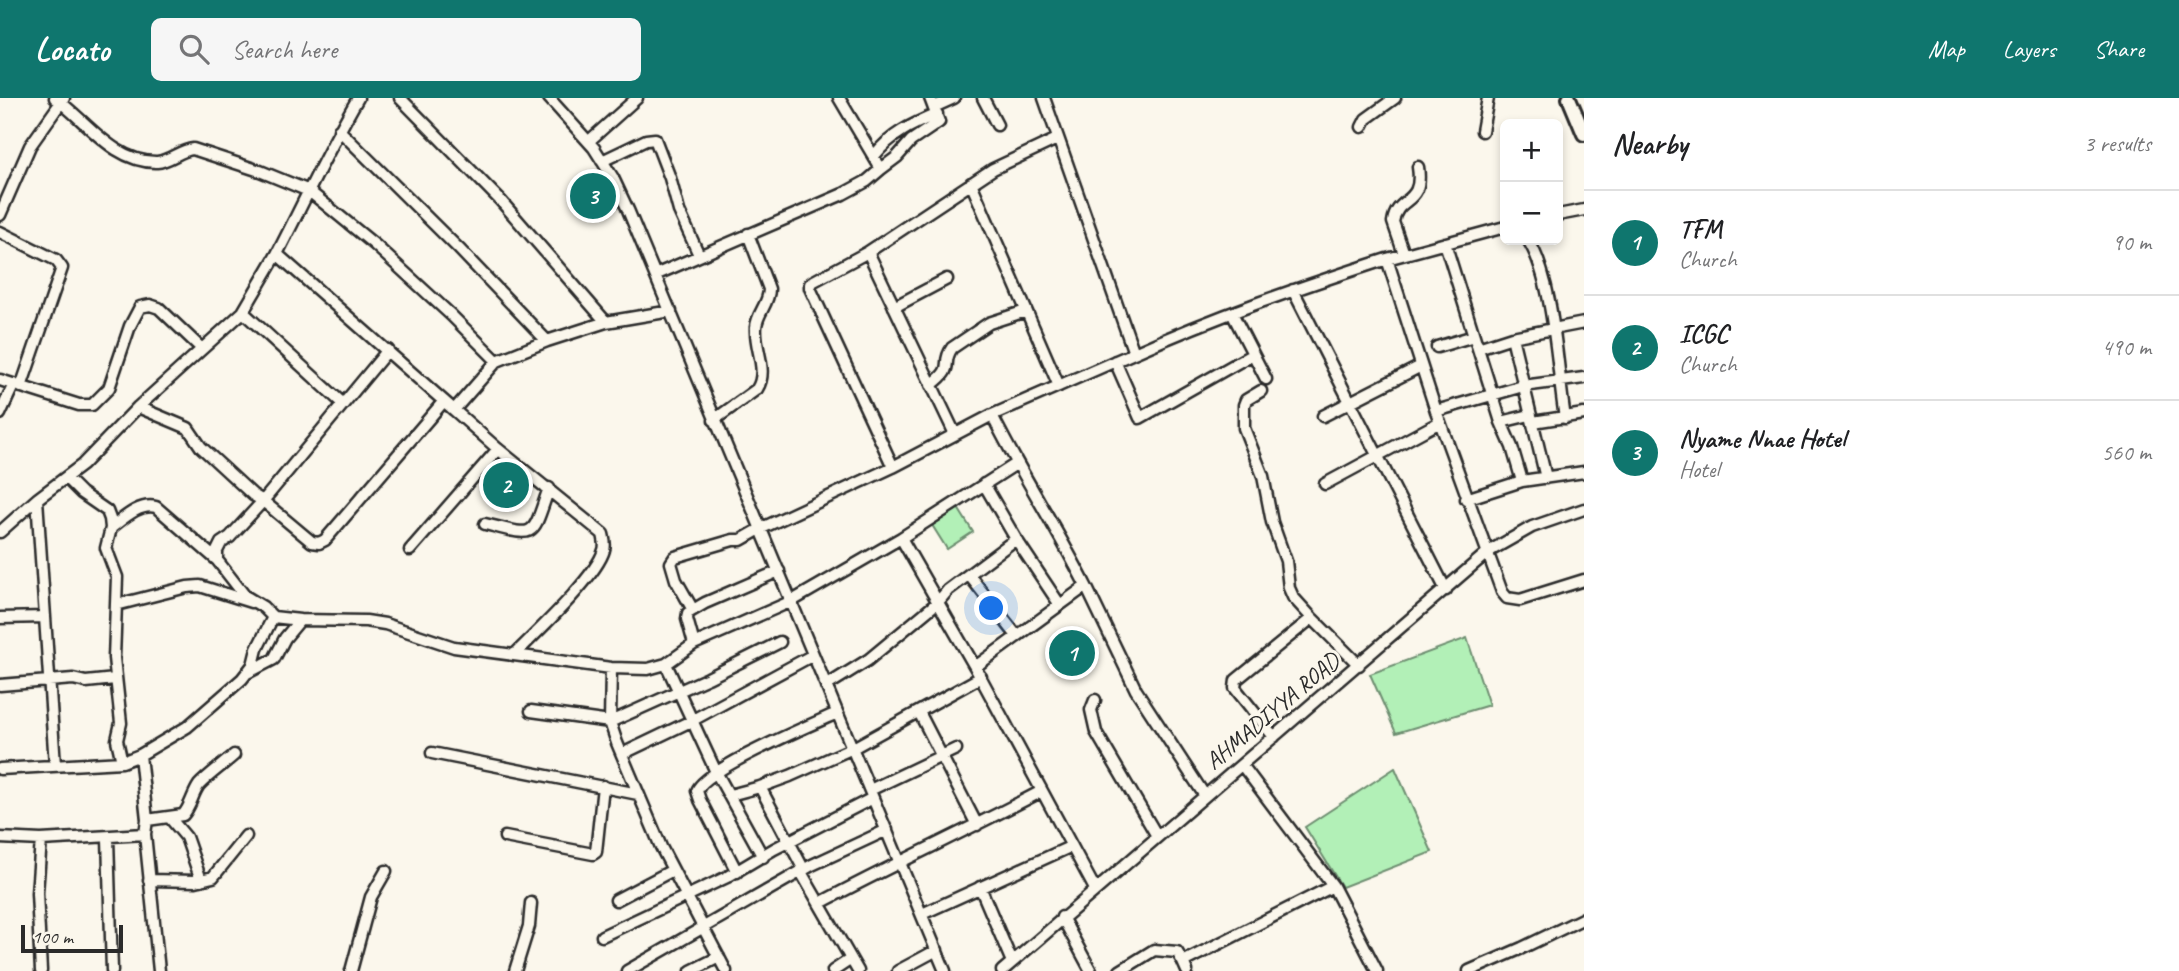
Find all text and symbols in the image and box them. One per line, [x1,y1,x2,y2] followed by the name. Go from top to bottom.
[151,18,641,81] search box
[35,28,109,70] text: Locato
[175,30,213,68] icon: search
[231,33,337,66] text: Search here
[1928,34,1965,64] text: Map
[2003,34,2056,64] text: Layers
[2094,34,2144,64] text: Share
[1500,119,1563,245] map controls
[1500,119,1563,182] button: +
[1612,125,1688,163] text: Nearby
[2084,129,2151,158] text: 3 results
[570,170,616,222] pin: 3
[1500,182,1563,245] button: −
[1679,212,1722,245] text: TFM
[1630,228,1640,257] text: 1
[2112,228,2151,257] text: 90 m
[1679,245,1737,274] text: Church
[1679,317,1728,350] text: ICGC
[1630,333,1640,362] text: 2
[2102,333,2151,362] text: 490 m
[1679,350,1737,379] text: Church
[1679,422,1845,455] text: Nyame Nnae Hotel
[1630,438,1640,467] text: 3
[2102,438,2151,467] text: 560 m
[1679,455,1719,484] text: Hotel
[483,459,529,511] pin: 2
[974,591,1008,625] your location
[1049,627,1095,679] pin: 1
[1199,645,1347,776] street label: AHMADIYYA ROAD
[21,922,122,954] scale bar
[32,925,73,949] text: 100 m

